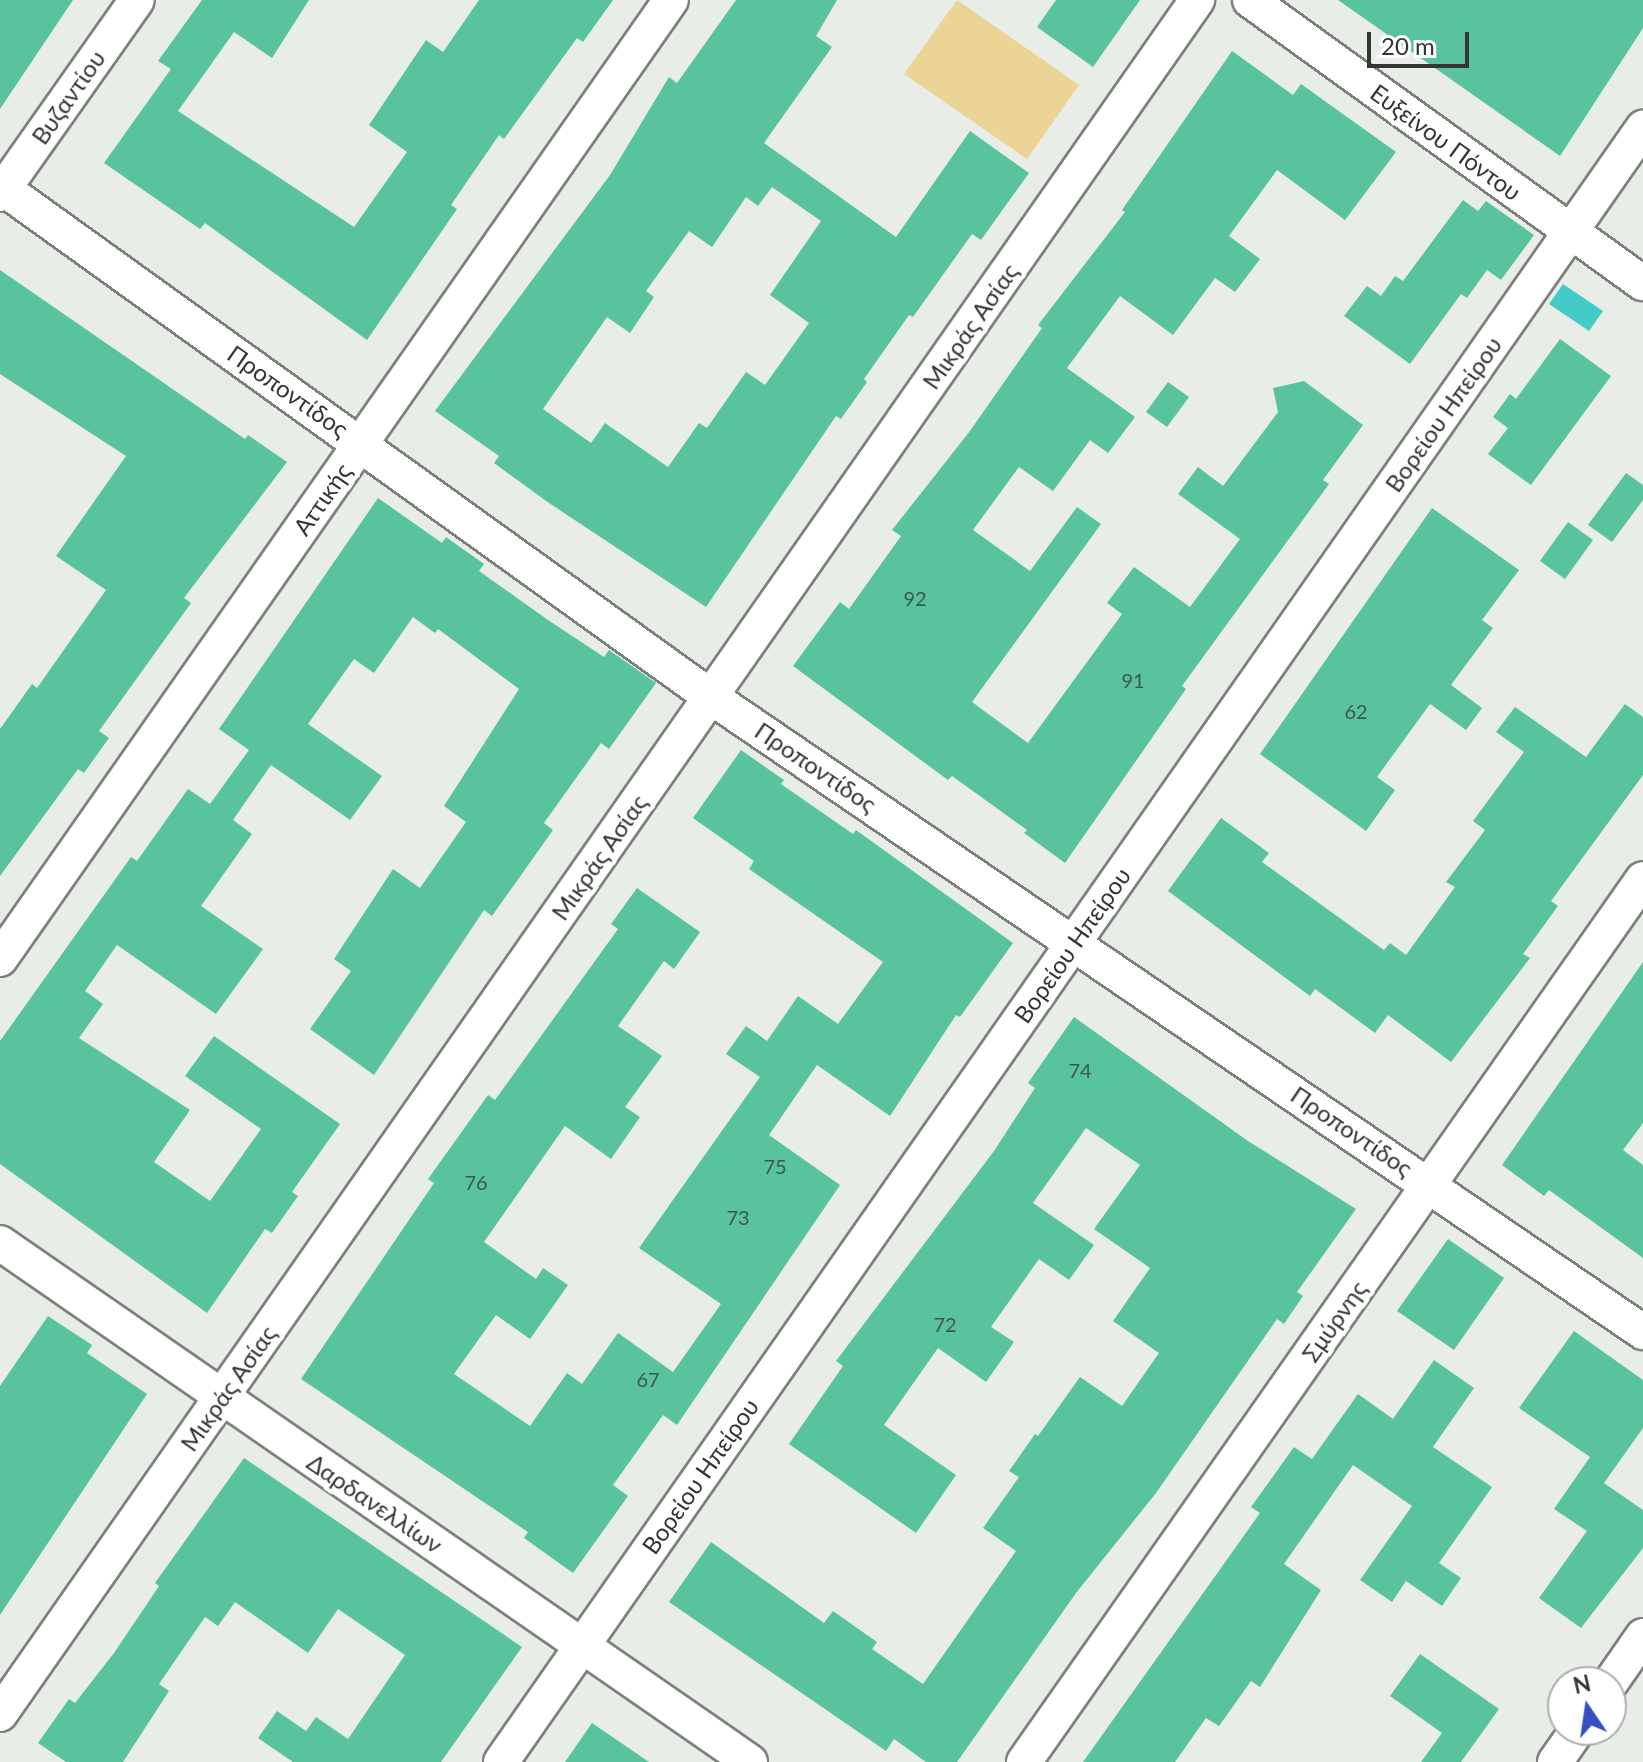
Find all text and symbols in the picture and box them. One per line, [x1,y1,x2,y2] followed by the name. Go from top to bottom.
[1371,16,1473,66] scale bar
[1381,31,1435,60] text: 20 m
[25,44,111,150] street label: Βυζαντίου
[1365,78,1527,206] street label: Ευξείνου Πόντου
[916,257,1024,395] street label: Μικράς Ασίας
[1379,331,1507,497] street label: Βορείου Ηπείρου
[222,339,354,443] street label: Προποντίδος
[287,458,357,540] street label: Αττικής
[903,586,927,610] house number: 92
[1121,668,1145,692] house number: 91
[1344,699,1368,723] house number: 62
[750,716,882,818] street label: Προποντίδος
[545,788,653,926] street label: Μικράς Ασίας
[1008,862,1136,1028] street label: Βορείου Ηπείρου
[1068,1058,1092,1082] house number: 74
[1286,1080,1418,1182] street label: Προποντίδος
[763,1154,787,1178] house number: 75
[464,1170,488,1194] house number: 76
[726,1205,750,1229] house number: 73
[1296,1275,1372,1367] street label: Σμύρνης
[933,1312,957,1336] house number: 72
[174,1319,282,1457] street label: Μικράς Ασίας
[636,1367,660,1391] house number: 67
[636,1393,764,1559] street label: Βορείου Ηπείρου
[302,1447,448,1559] street label: Δαρδανελλίων
[1547,1666,1627,1746] north arrow
[1571,1669,1593,1699] text: N

